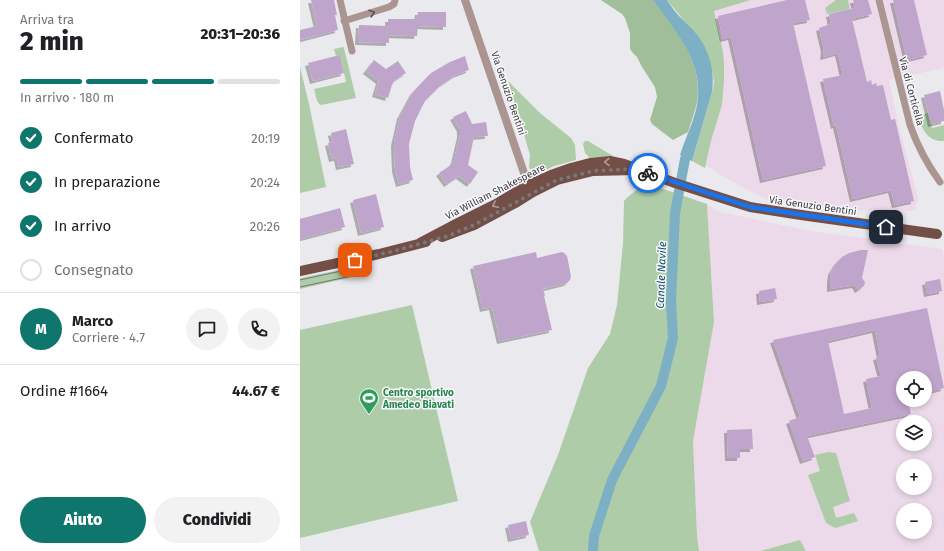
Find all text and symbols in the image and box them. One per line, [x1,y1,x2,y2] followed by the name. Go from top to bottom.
[368,9,375,18] one-way arrow
[20,12,74,27] text: Arriva tra
[200,25,280,43] text: 20:31–20:36
[20,26,84,57] text: 2 min
[488,50,528,137] street label: Via Genuzio Bentini
[896,56,926,127] street label: Via di Corticella
[20,90,114,105] text: In arrivo · 180 m
[20,127,42,149] icon: check
[54,129,133,147] text: Confermato
[251,131,280,146] text: 20:19
[628,153,668,193] courier
[604,158,610,166] one-way arrow
[443,161,547,222] street label: Via William Shakespeare
[637,162,659,184] icon: bike
[20,171,42,193] icon: check
[54,173,160,191] text: In preparazione
[250,175,280,190] text: 20:24
[768,194,857,218] street label: Via Genuzio Bentini
[492,200,499,208] one-way arrow
[869,210,903,244] pin
[20,215,42,237] icon: check
[875,216,897,238] icon: home
[54,217,111,235] text: In arrivo
[250,219,280,234] text: 20:26
[654,241,669,309] water label: Canale Navile
[338,243,372,277] pin
[344,249,366,271] icon: bag
[54,261,134,279] text: Consegnato
[186,308,228,350] button: chat
[238,308,280,350] button: phone
[72,312,113,330] text: Marco
[35,320,47,338] text: M
[72,330,145,345] text: Corriere · 4.7
[896,371,932,539] map controls
[896,371,932,407] button: locate
[20,382,108,400] text: Ordine #1664
[232,382,280,400] text: 44.67 €
[358,387,380,415] sports icon: Centro sportivo Amedeo Biavati
[382,387,454,411] place label: Centro sportivo Amedeo Biavati
[896,415,932,451] button: layers
[896,459,932,495] button: +
[20,497,146,543] button: Aiuto
[154,497,280,543] button: Condividi
[896,503,932,539] button: −

